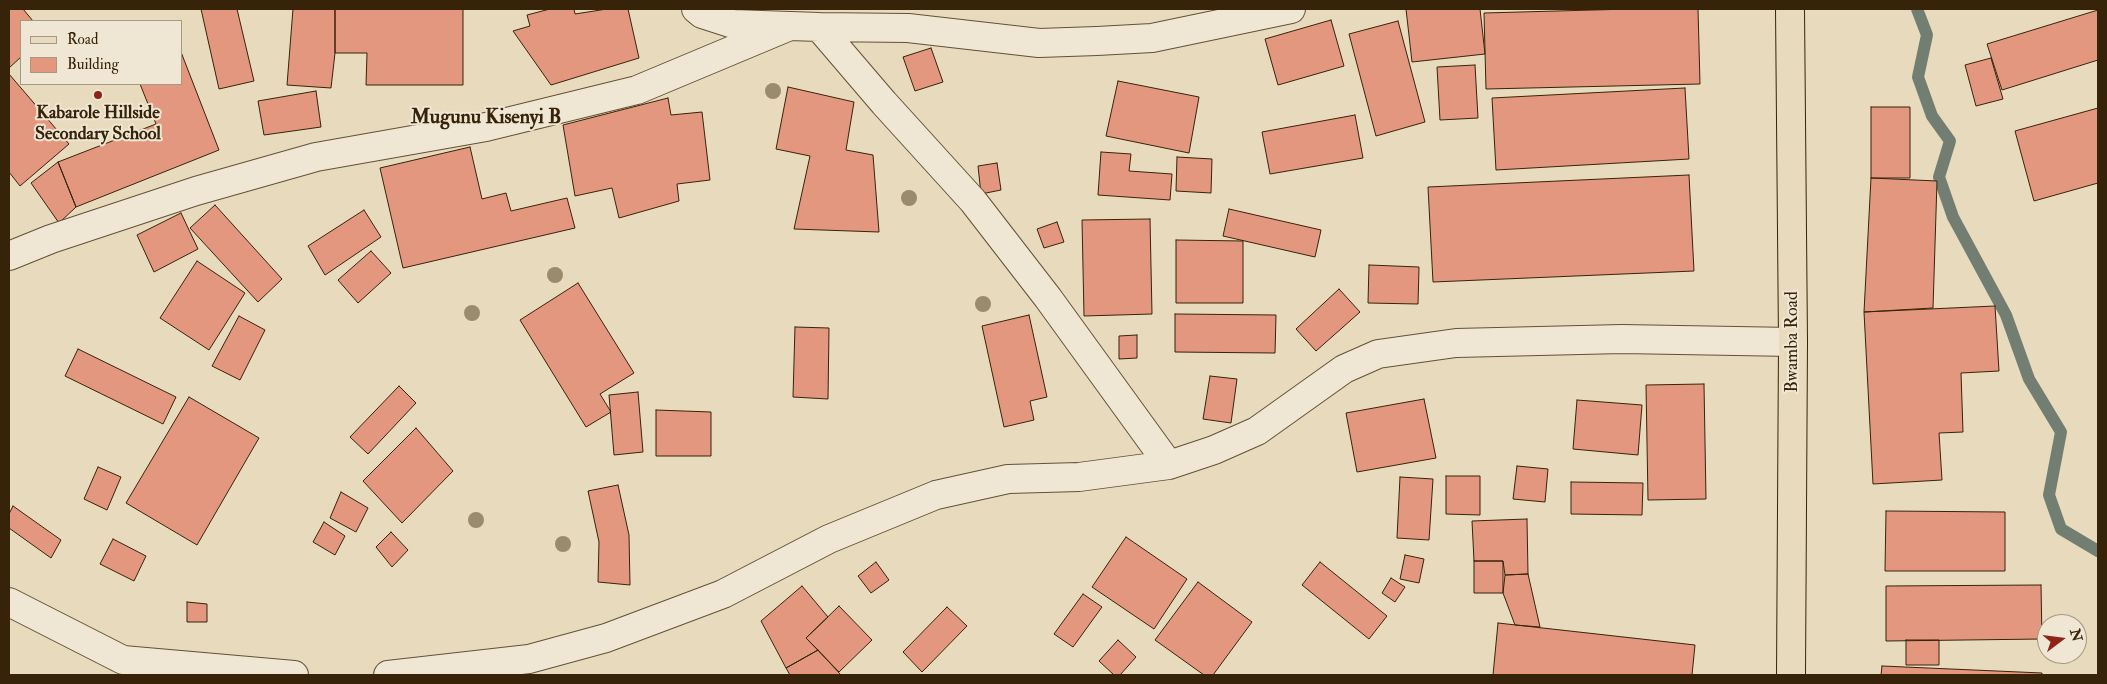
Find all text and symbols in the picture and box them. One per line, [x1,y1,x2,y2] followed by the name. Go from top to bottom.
[20,20,182,85] legend
[67,30,98,49] text: Road
[67,55,119,74] text: Building
[92,89,104,101] marker: Kabarole Hillside Secondary School
[35,103,161,146] place label: Kabarole Hillside Secondary School
[411,107,561,131] district label: Mugunu Kisenyi B
[1782,291,1804,393] street label: Bwamba Road
[2037,614,2087,664] north arrow
[2066,627,2086,643] text: N

